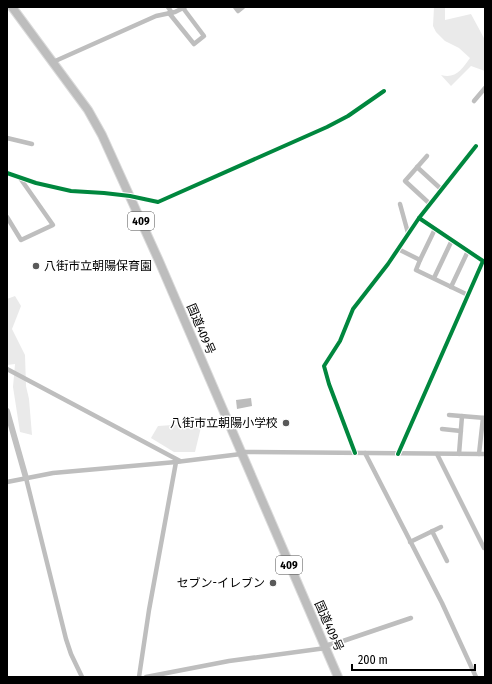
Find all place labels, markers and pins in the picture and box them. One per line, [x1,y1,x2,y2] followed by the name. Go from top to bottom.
[44,259,152,273] place label: 八街市立朝陽保育園
[31,261,41,271] marker: 八街市立朝陽保育園
[170,416,278,430] place label: 八街市立朝陽小学校
[281,418,291,428] marker: 八街市立朝陽小学校
[177,576,265,590] place label: セブン-イレブン
[268,578,278,588] marker: セブン-イレブン

